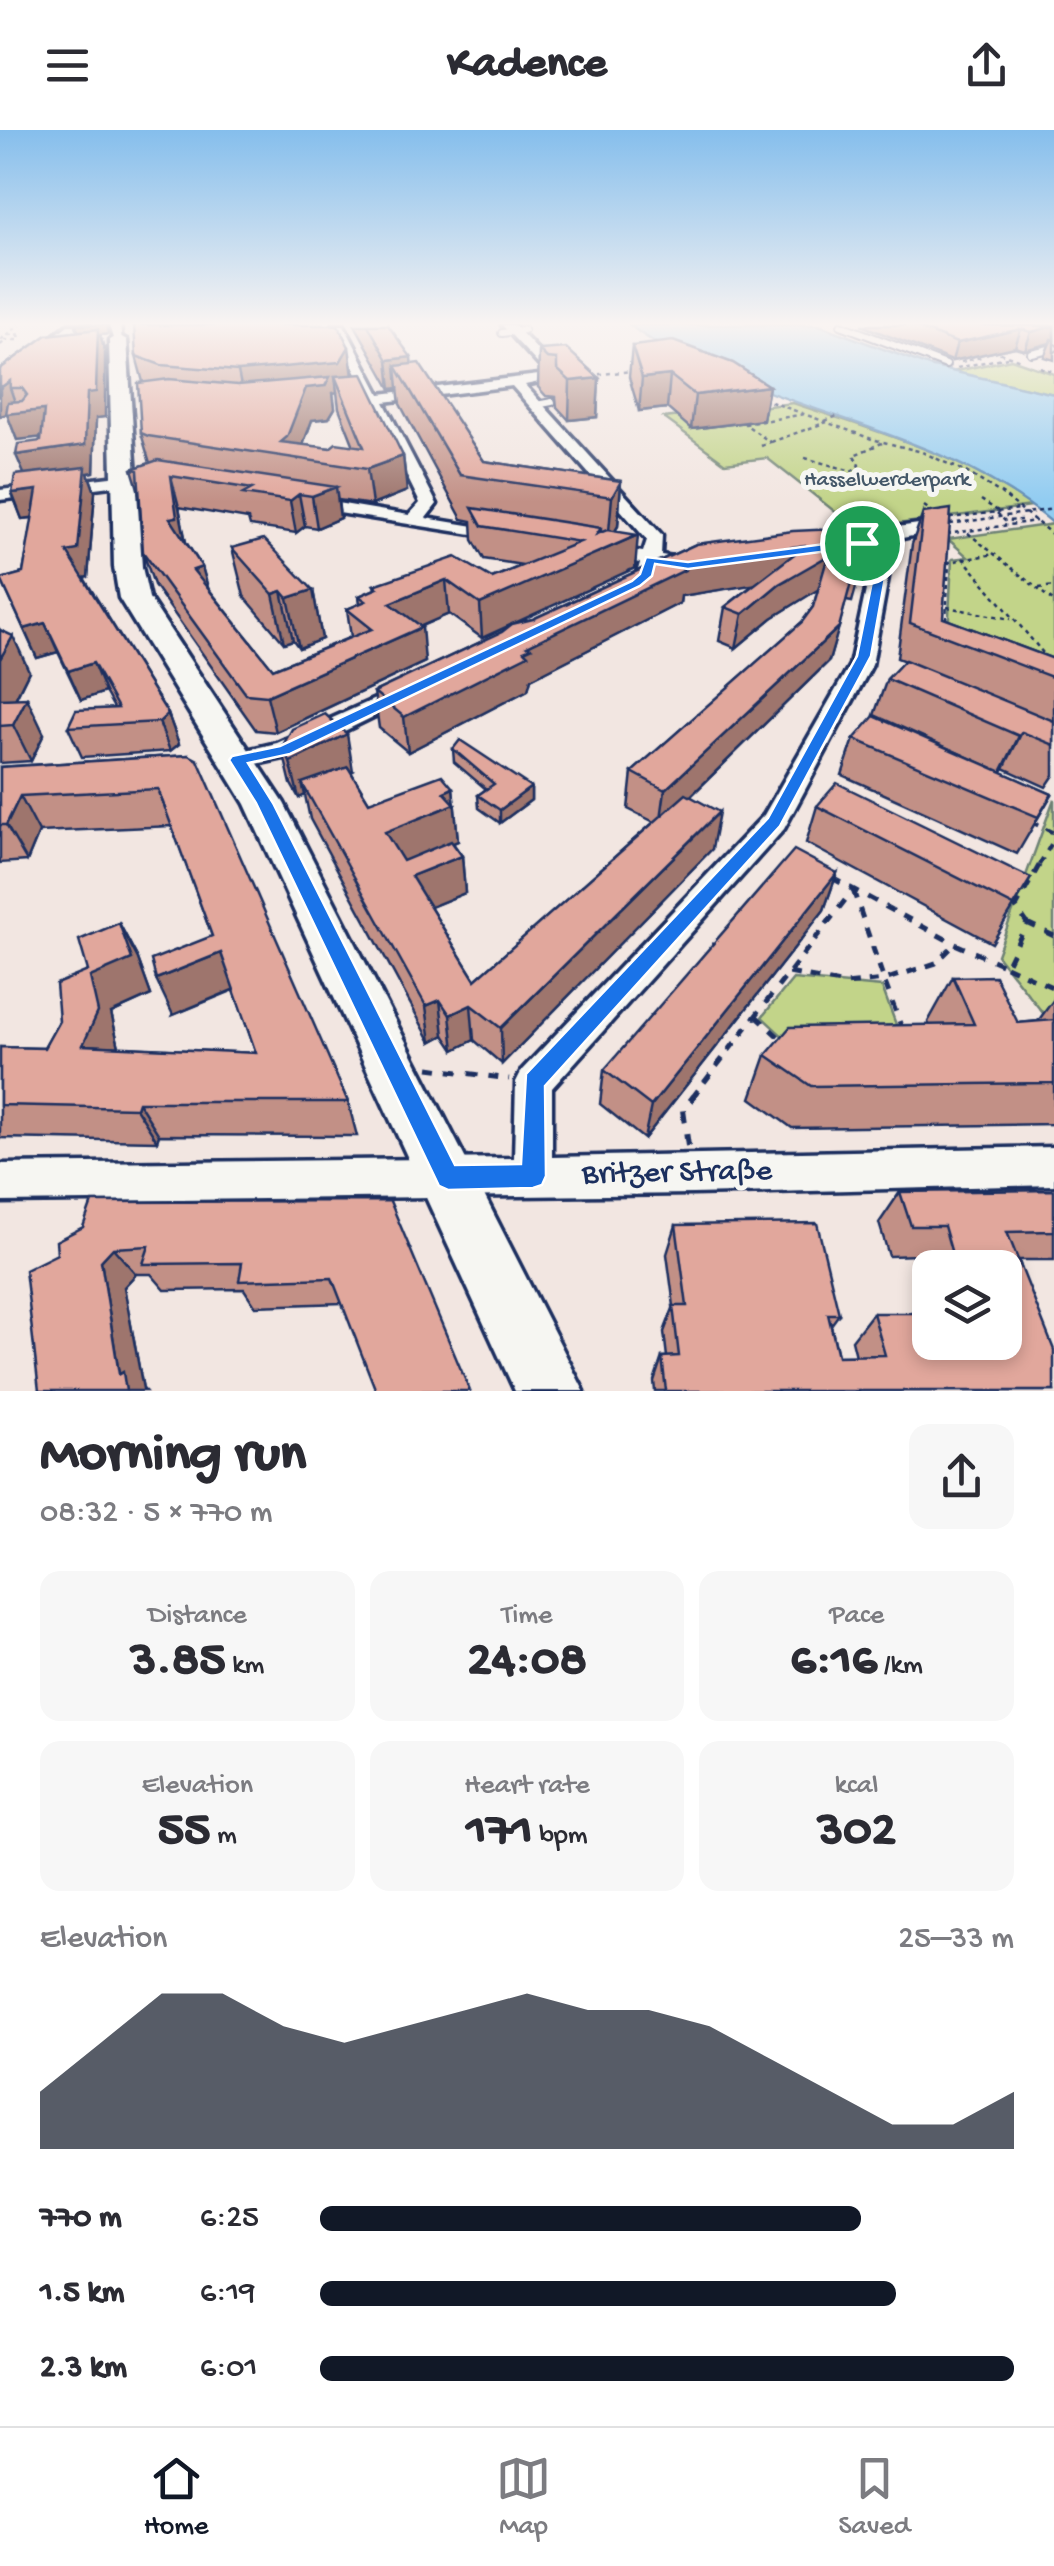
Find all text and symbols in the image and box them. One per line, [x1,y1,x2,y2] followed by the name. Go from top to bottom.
[40,38,95,93] icon: menu
[959,38,1014,93] icon: share
[447,39,607,92] text: Kadence
[804,468,972,494] park label: Hasselwerderpark
[820,501,905,586] pin
[835,516,890,571] icon: arrive
[581,1153,773,1195] street label: Britzer Straße
[912,1250,1022,1360] map controls
[912,1250,1022,1360] button: layers
[909,1424,1014,1529] button: share
[40,1425,306,1489] text: Morning run
[40,1495,272,1533] text: 08:32 · 5 × 770 m
[148,1600,247,1633] text: Distance
[501,1600,553,1633] text: Time
[829,1600,884,1633] text: Pace
[130,1633,226,1692] text: 3.85
[467,1633,587,1692] text: 24:08
[791,1633,877,1692] text: 6:16
[226,1650,265,1683] text: km
[877,1650,923,1683] text: /km
[142,1770,253,1803] text: Elevation
[464,1770,590,1803] text: Heart rate
[835,1770,879,1803] text: kcal
[158,1803,210,1862] text: 55
[466,1803,533,1862] text: 171
[817,1803,896,1862] text: 302
[210,1820,237,1853] text: m
[533,1820,588,1853] text: bpm
[40,1921,167,1959] text: Elevation
[898,1921,1014,1959] text: 25–33 m
[40,2200,122,2238] text: 770 m
[200,2200,259,2238] text: 6:25
[40,2275,124,2313] text: 1.5 km
[200,2275,255,2313] text: 6:19
[40,2350,127,2388] text: 2.3 km
[200,2350,257,2388] text: 6:01
[144,2451,209,2544] tab: Home
[496,2451,551,2544] tab: Map
[838,2451,910,2544] tab: Saved

